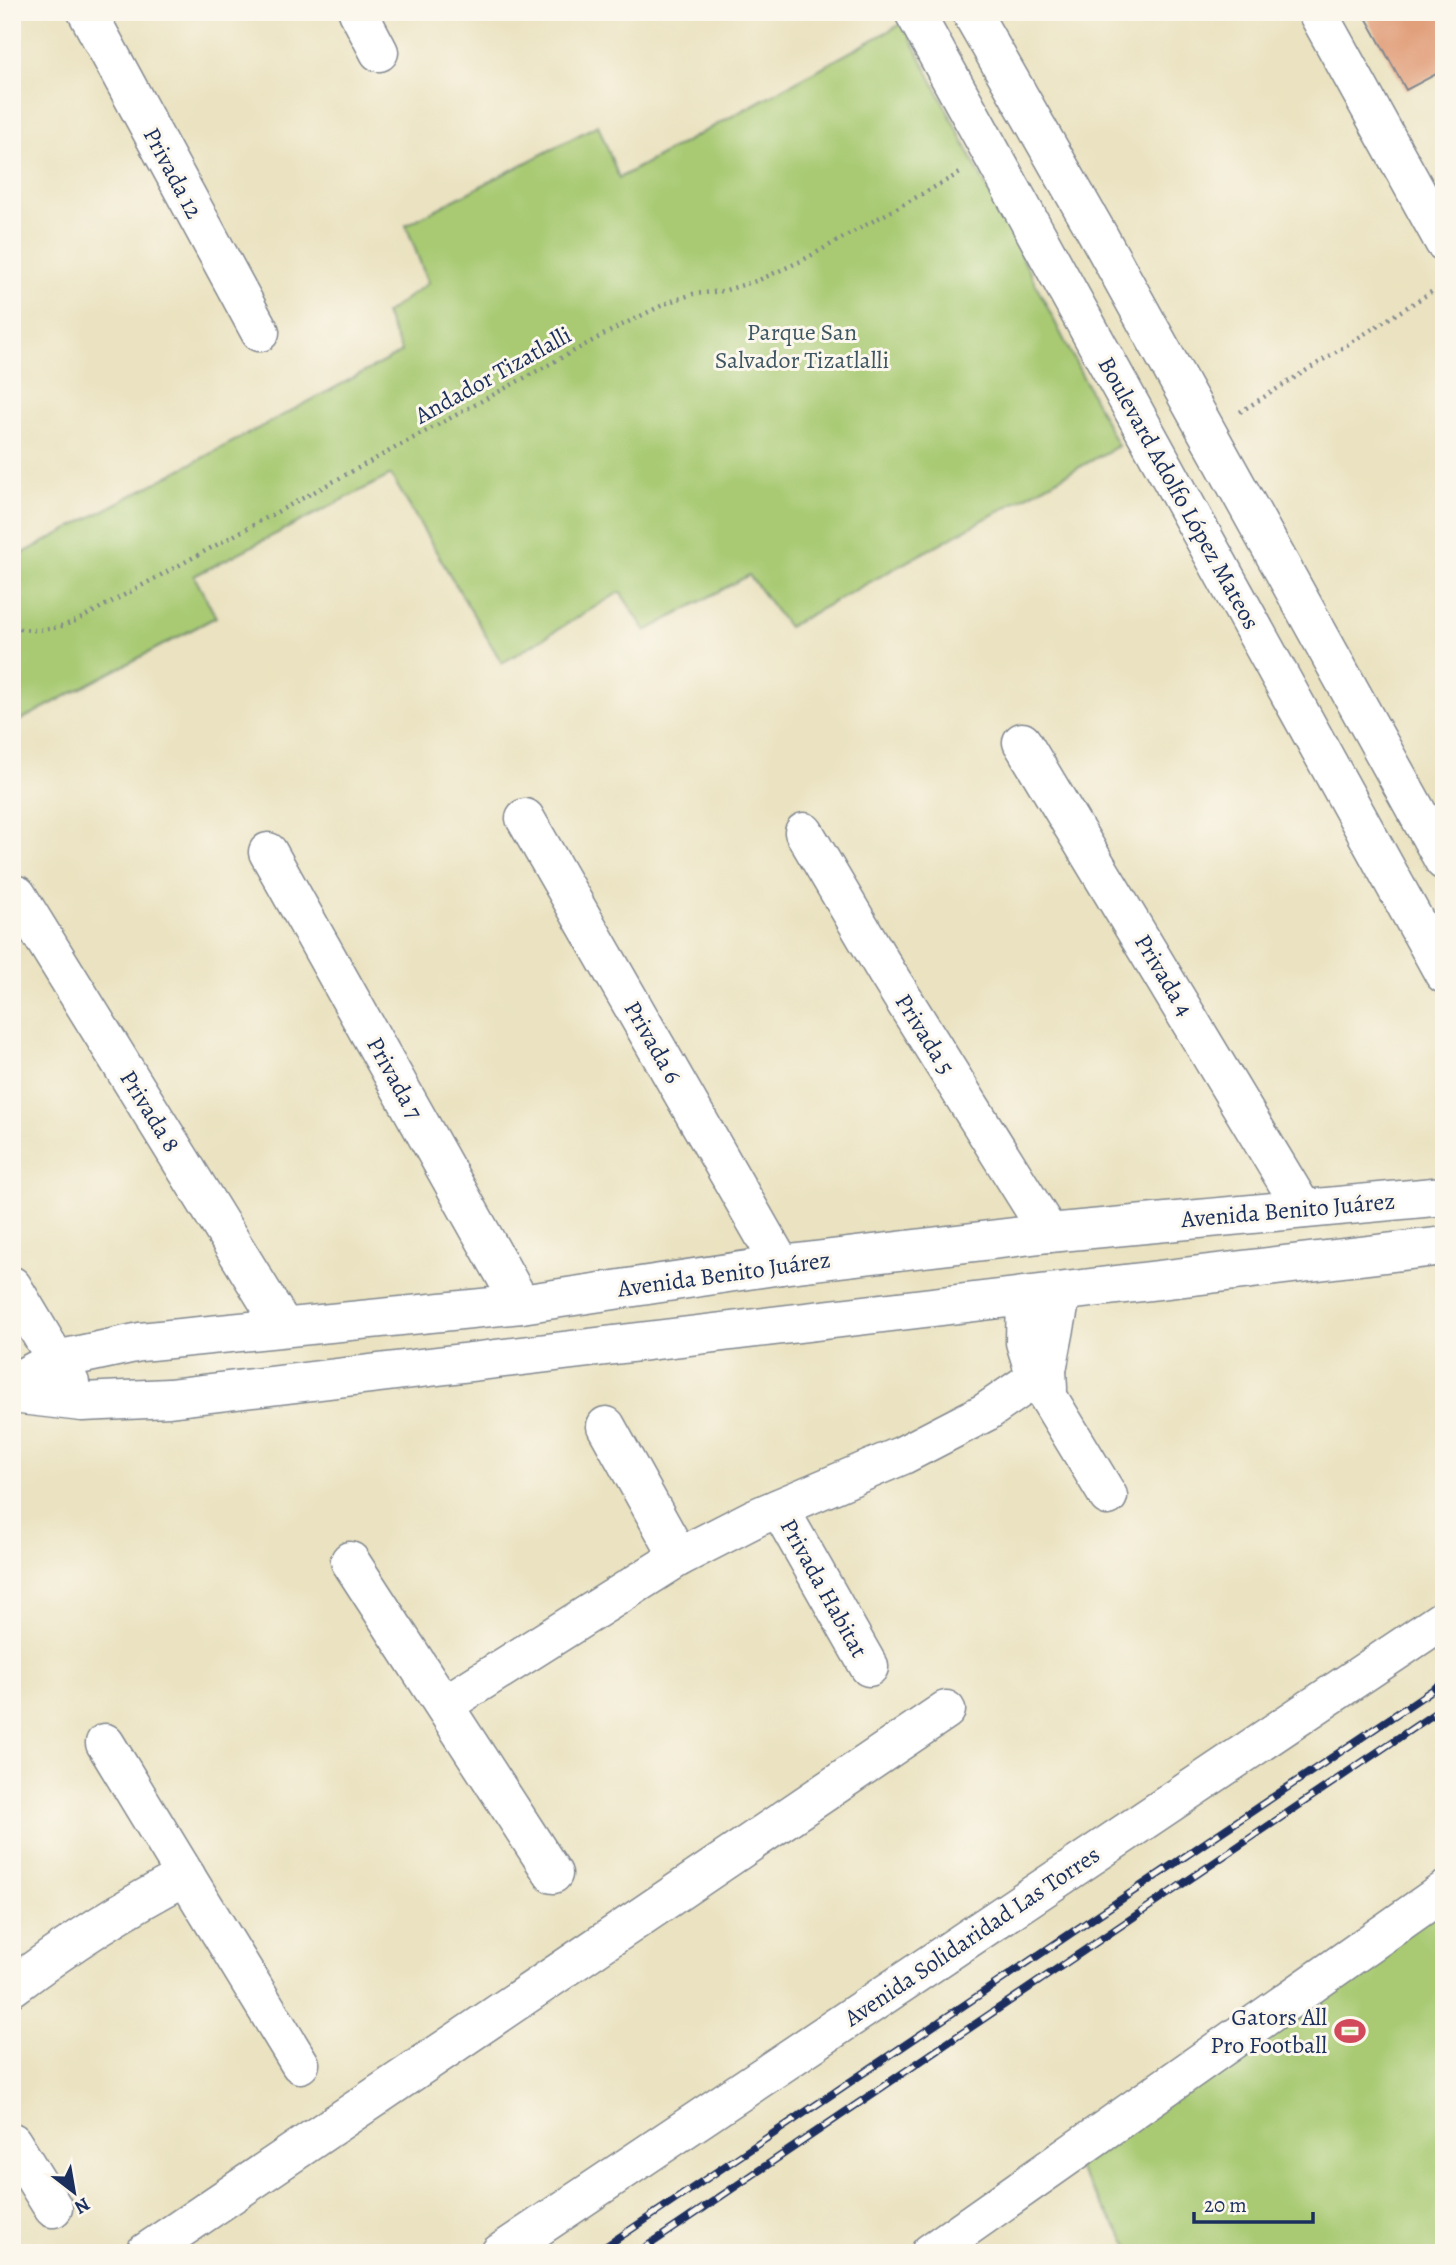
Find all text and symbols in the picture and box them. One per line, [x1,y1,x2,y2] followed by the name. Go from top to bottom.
[136,122,210,224] street label: Privada 12
[715,316,889,376] park label: Parque San Salvador Tizatlalli
[408,319,577,432] street label: Andador Tizatlalli
[1091,351,1267,635] street label: Boulevard Adolfo López Mateos
[1127,928,1201,1022] street label: Privada 4
[888,988,962,1080] street label: Privada 5
[617,995,689,1089] street label: Privada 6
[359,1031,431,1126] street label: Privada 7
[112,1064,188,1158] street label: Privada 8
[1179,1185,1396,1235] street label: Avenida Benito Juárez
[614,1243,833,1305] street label: Avenida Benito Juárez
[773,1513,875,1663] street label: Privada Habitat
[837,1838,1106,2034] street label: Avenida Solidaridad Las Torres
[1210,2001,1327,2061] place label: Gators All Pro Football
[1333,2014,1367,2048] sports icon: Gators All Pro Football
[38,2156,108,2226] north arrow
[1194,2181,1312,2225] scale bar
[69,2191,95,2221] text: N
[1204,2191,1247,2219] text: 20 m

